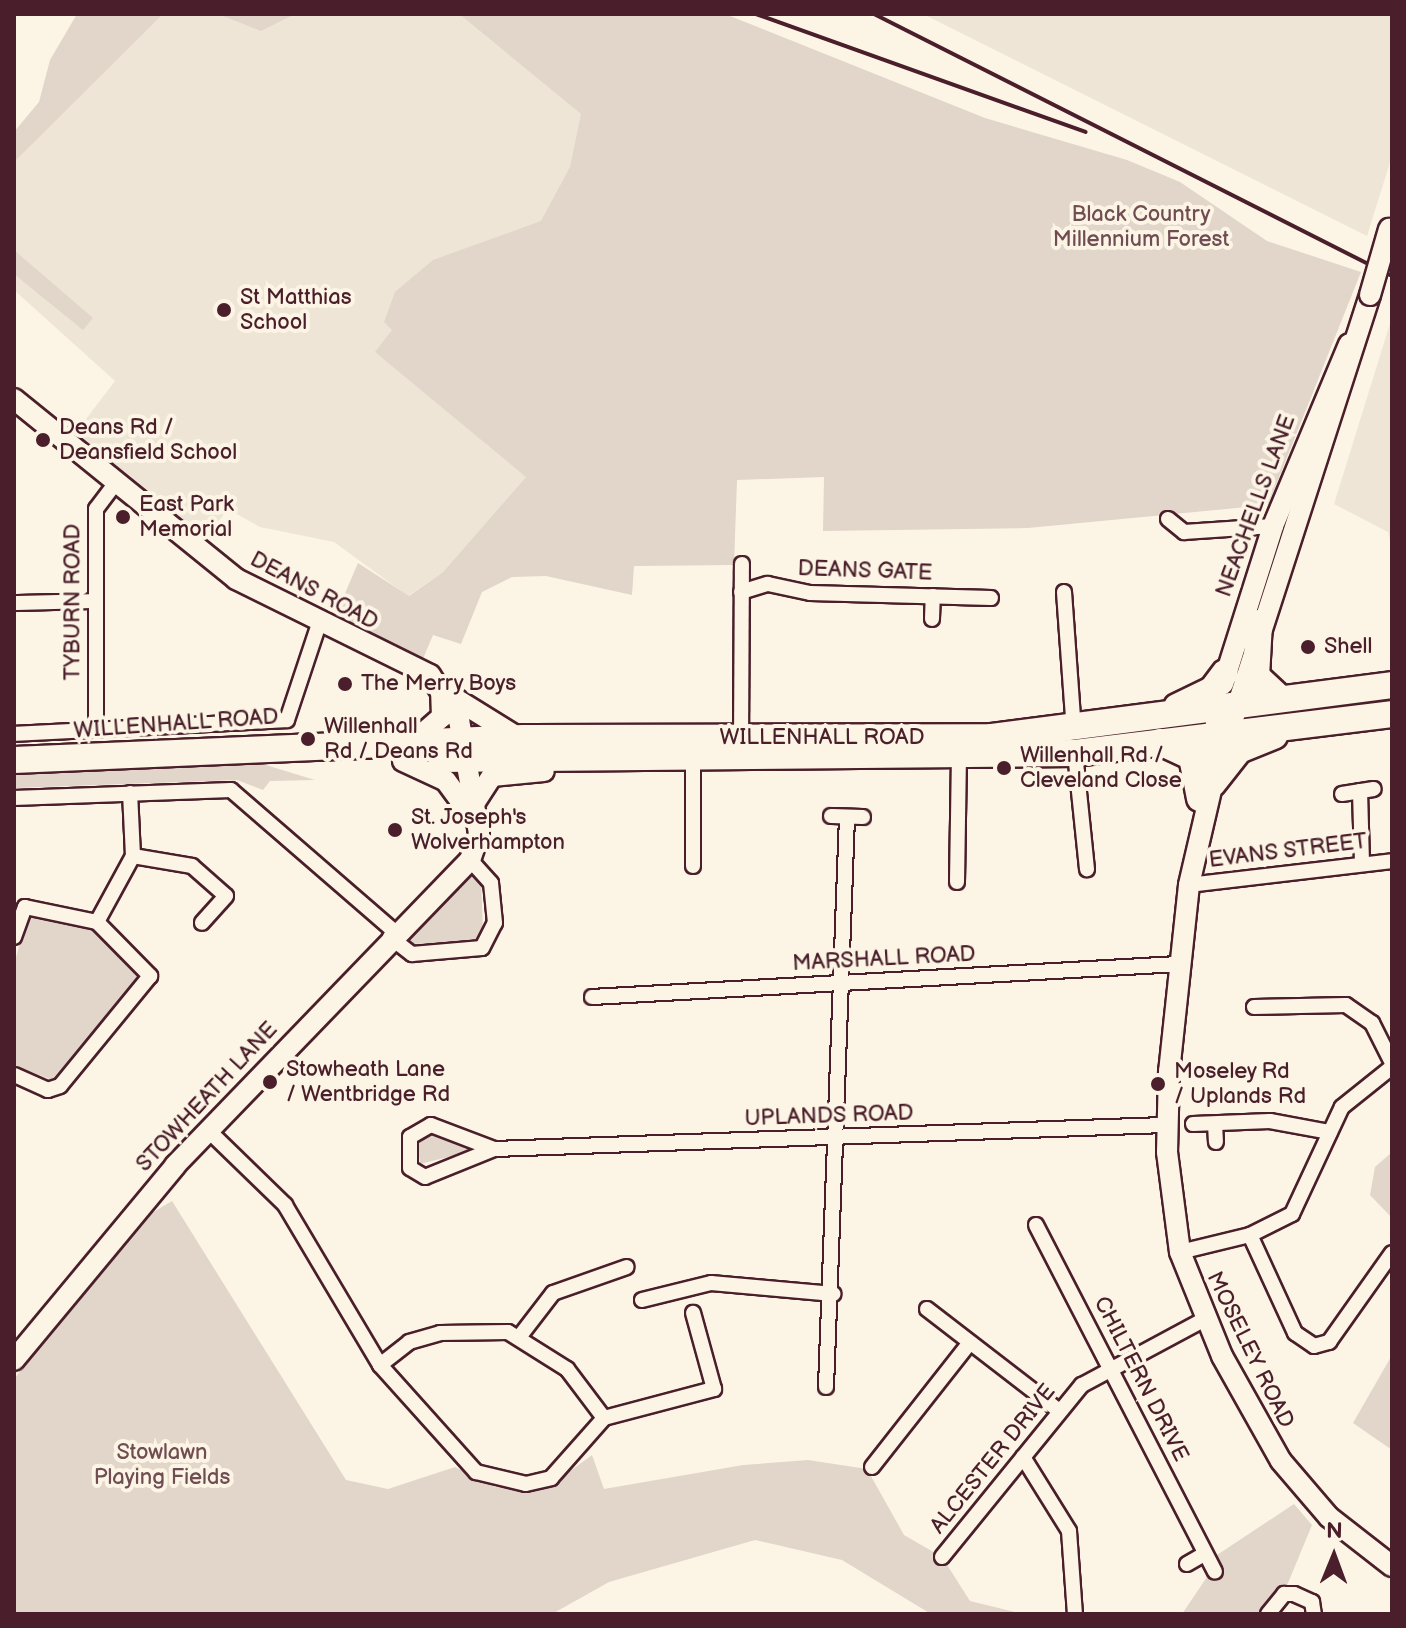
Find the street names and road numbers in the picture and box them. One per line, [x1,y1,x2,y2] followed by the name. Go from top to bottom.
[1211,411,1301,601] street label: NEACHELLS LANE
[60,524,86,680] street label: TYBURN ROAD
[246,546,382,636] street label: DEANS ROAD
[797,555,933,587] street label: DEANS GATE
[73,704,279,744] street label: WILLENHALL ROAD
[719,725,925,751] street label: WILLENHALL ROAD
[1207,828,1369,874] street label: EVANS STREET
[792,941,976,977] street label: MARSHALL ROAD
[131,1017,283,1177] street label: STOWHEATH LANE
[744,1100,914,1132] street label: UPLANDS ROAD
[1201,1268,1299,1432] street label: MOSELEY ROAD
[1088,1292,1194,1466] street label: CHILTERN DRIVE
[925,1379,1061,1539] street label: ALCESTER DRIVE

